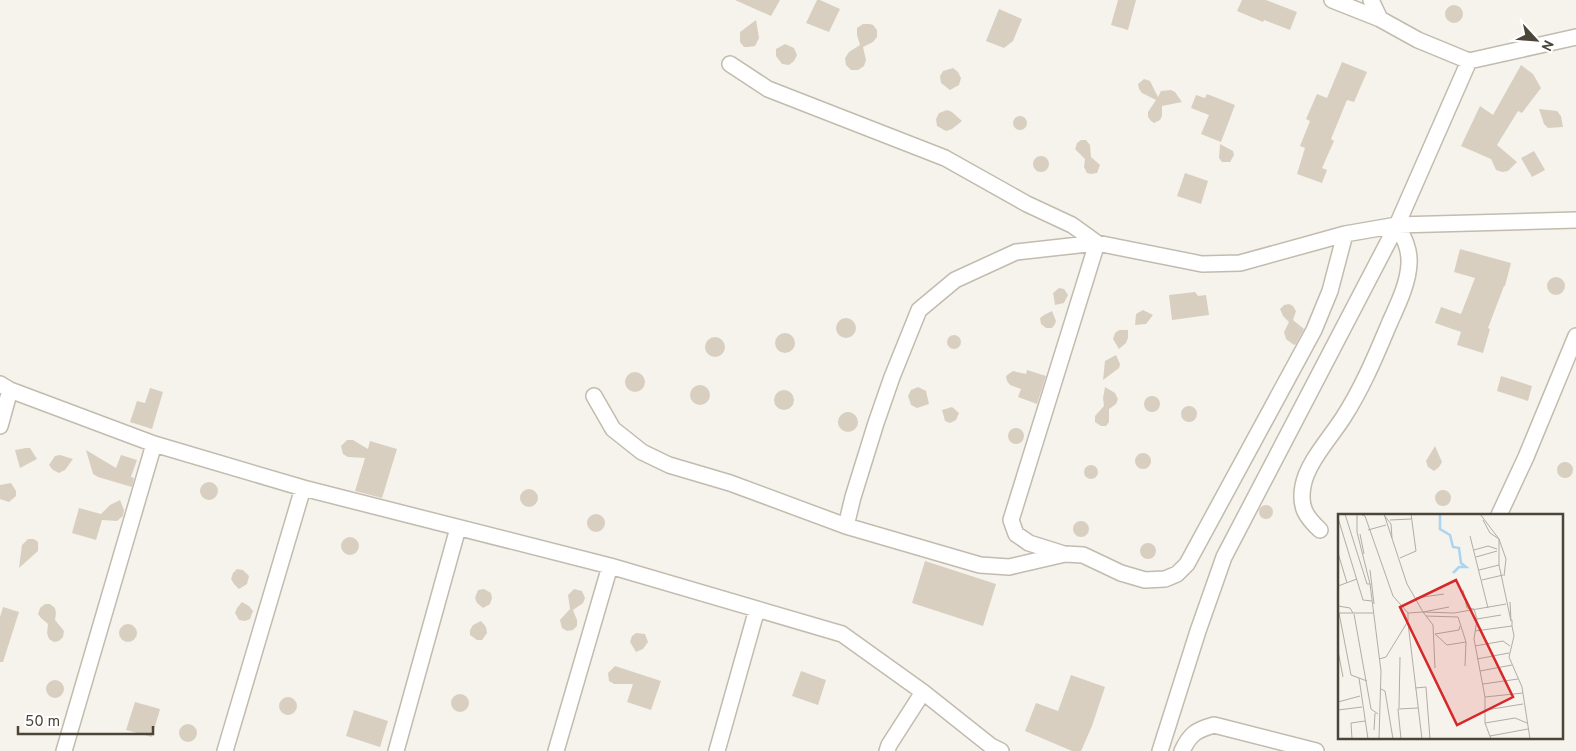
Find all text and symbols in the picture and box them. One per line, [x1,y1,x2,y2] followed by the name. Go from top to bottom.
[1511,15,1561,65] north arrow
[1536,37,1556,53] text: N
[1338,514,1564,738] inset map
[18,704,152,736] scale bar
[25,713,60,732] text: 50 m

